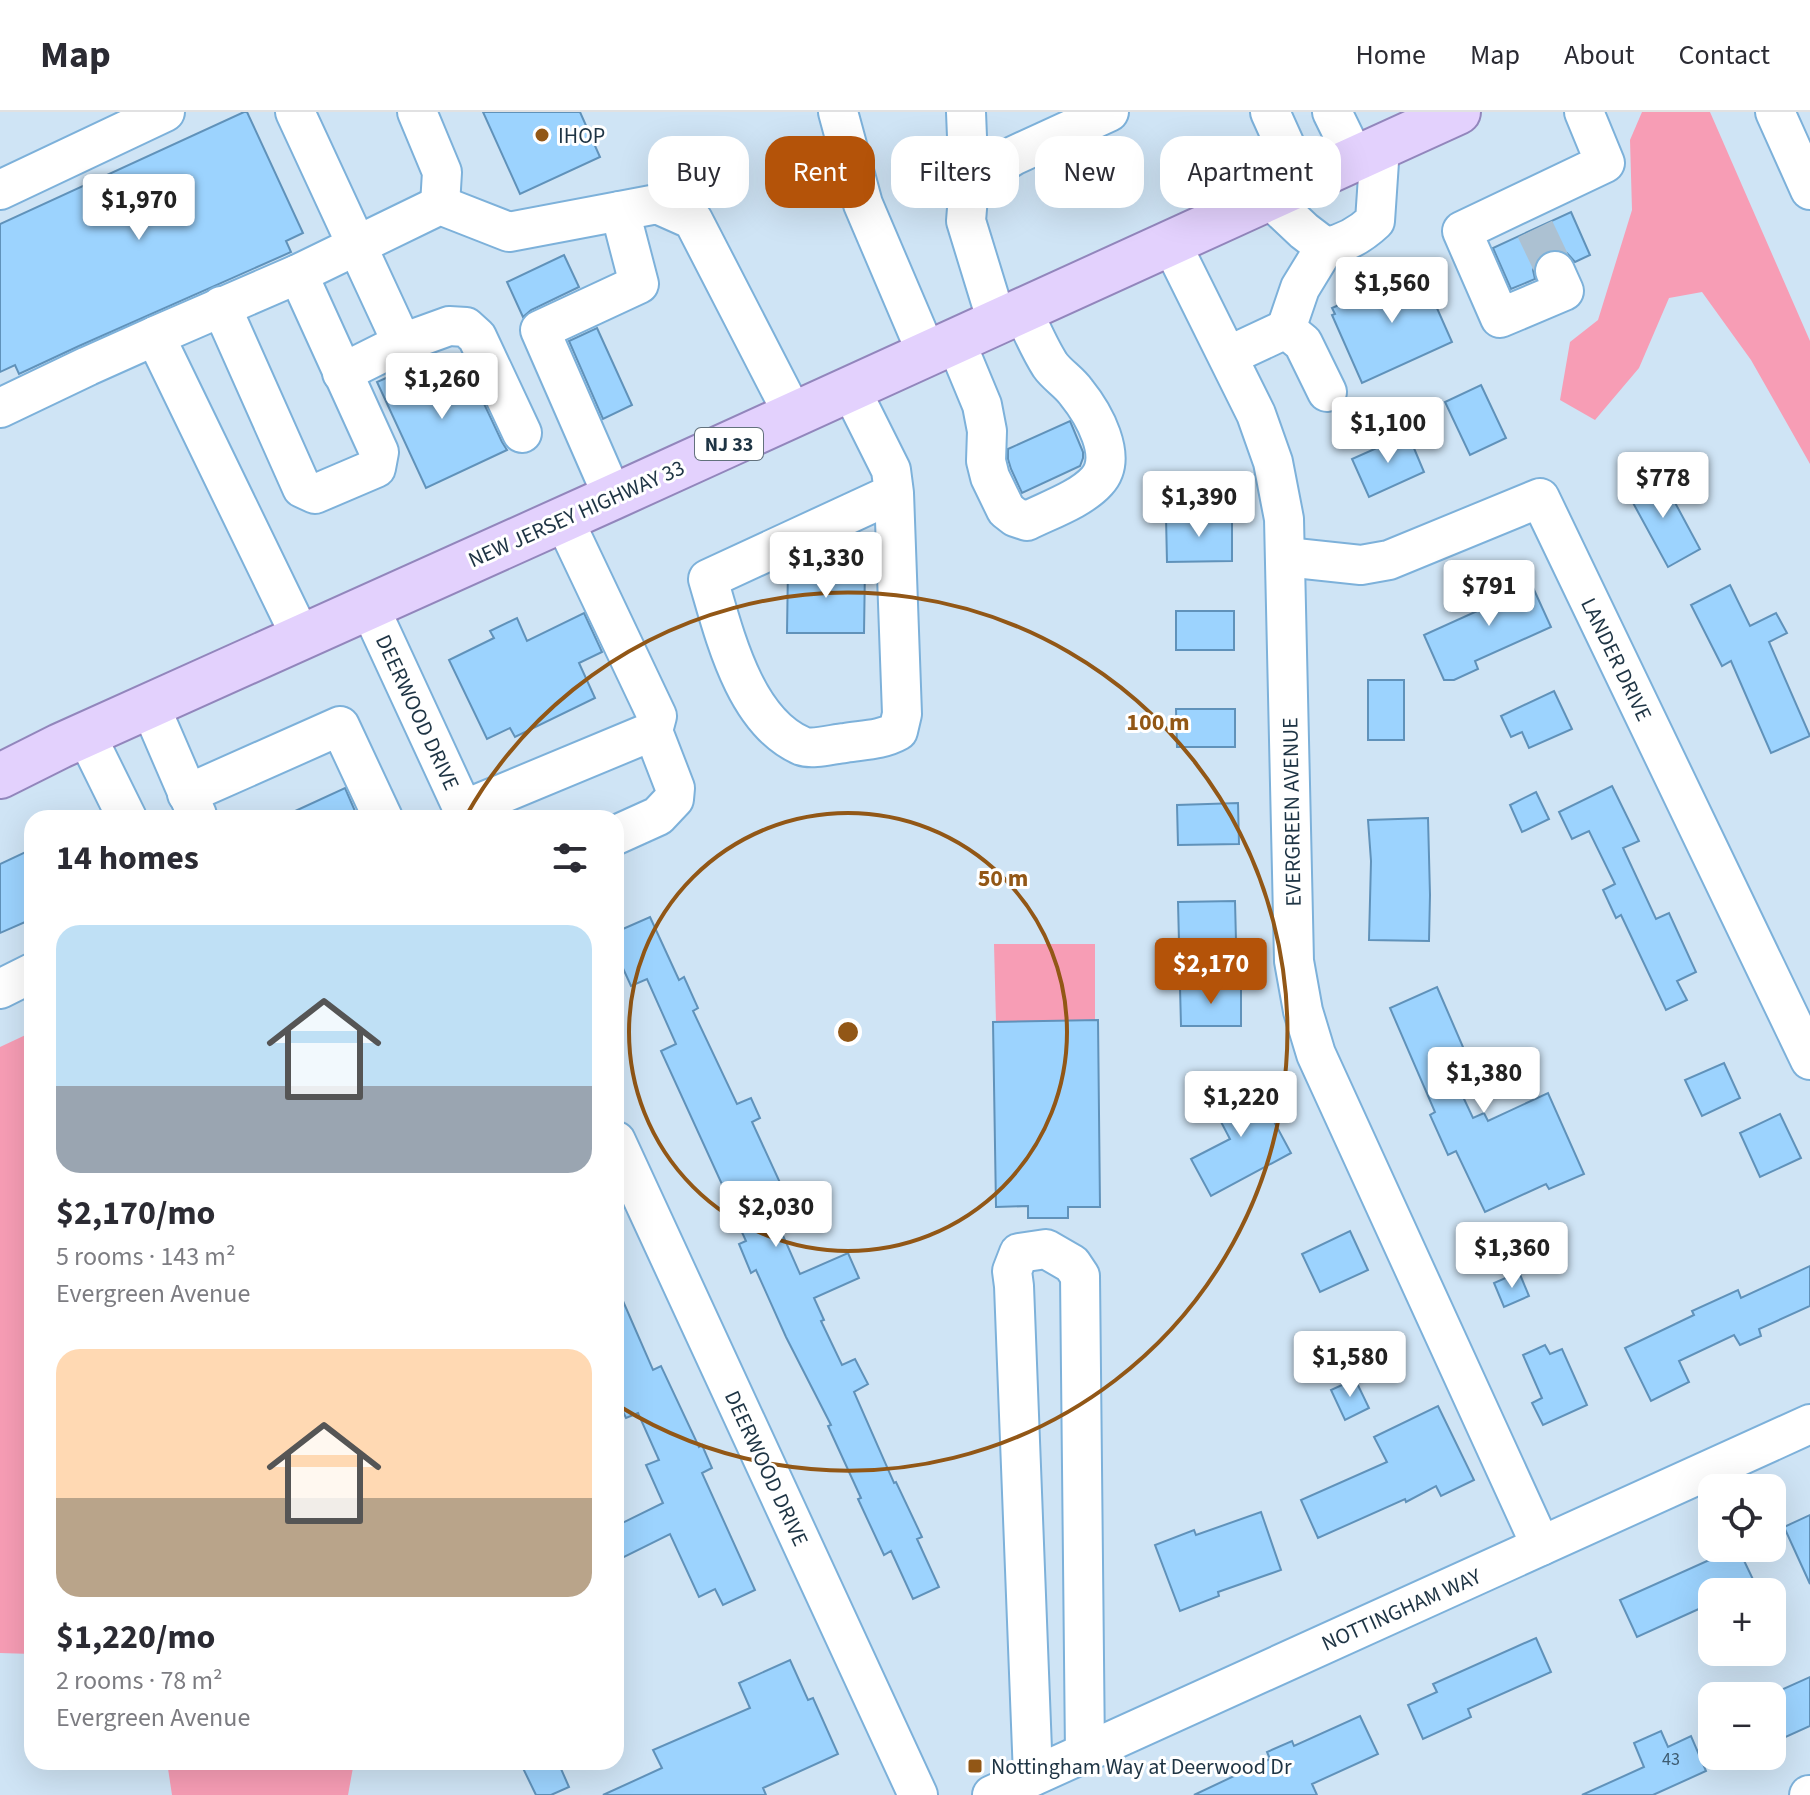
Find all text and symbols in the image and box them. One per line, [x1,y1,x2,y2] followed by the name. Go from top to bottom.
[40,28,111,82] text: Map
[1355,35,1426,75] text: Home
[1470,35,1520,75] text: Map
[1564,35,1635,75] text: About
[1679,35,1770,75] text: Contact
[558,120,605,152] place label: IHOP
[533,126,551,144] marker: IHOP
[648,136,749,208] chip: Buy
[765,136,875,208] chip: Rent
[891,136,1019,208] chip: Filters
[1035,136,1144,208] chip: New
[1160,136,1341,208] chip: Apartment
[74,174,204,242] pin: $1,970
[101,181,177,218] text: $1,970
[1327,257,1457,325] pin: $1,560
[1354,264,1430,301] text: $1,560
[377,353,507,421] pin: $1,260
[404,360,480,397] text: $1,260
[1323,397,1453,465] pin: $1,100
[1350,404,1426,441] text: $1,100
[695,428,763,460] road number: NJ 33
[463,452,690,576] street label: NEW JERSEY HIGHWAY 33
[1616,452,1710,520] pin: $778
[1636,459,1690,496] text: $778
[1134,471,1264,539] pin: $1,390
[1161,478,1237,515] text: $1,390
[761,532,891,600] pin: $1,330
[788,539,864,576] text: $1,330
[1442,560,1536,628] pin: $791
[1462,567,1516,604] text: $791
[1572,592,1660,727] street label: LANDER DRIVE
[367,629,467,796] street label: DEERWOOD DRIVE
[1126,705,1190,740] text: 100 m
[1274,717,1310,907] street label: EVERGREEN AVENUE
[56,834,199,883] text: 14 homes
[548,836,592,880] icon: filters
[978,861,1028,896] text: 50 m
[1146,938,1276,1006] pin: $2,170
[1173,945,1249,982] text: $2,170
[252,977,396,1121] icon: home
[834,1018,862,1046] centre of rings
[1419,1047,1549,1115] pin: $1,380
[1446,1054,1522,1091] text: $1,380
[1176,1071,1306,1139] pin: $1,220
[1203,1078,1279,1115] text: $1,220
[711,1181,841,1249] pin: $2,030
[738,1188,814,1225] text: $2,030
[56,1189,216,1238] text: $2,170/mo
[1447,1222,1577,1290] pin: $1,360
[1474,1229,1550,1266] text: $1,360
[56,1238,235,1275] text: 5 rooms · 143 m²
[56,1275,250,1312] text: Evergreen Avenue
[1285,1331,1415,1399] pin: $1,580
[1312,1338,1388,1375] text: $1,580
[716,1385,816,1552] street label: DEERWOOD DRIVE
[252,1401,396,1545] icon: home
[1698,1474,1786,1770] map controls
[1698,1474,1786,1562] button: locate
[1317,1560,1487,1659] street label: NOTTINGHAM WAY
[1698,1578,1786,1666] button: +
[56,1613,216,1662] text: $1,220/mo
[56,1662,223,1699] text: 2 rooms · 78 m²
[1698,1682,1786,1770] button: −
[56,1699,250,1736] text: Evergreen Avenue
[1662,1747,1680,1772] house number: 43
[991,1751,1292,1783] place label: Nottingham Way at Deerwood Dr
[966,1757,984,1775] marker: Nottingham Way at Deerwood Dr

